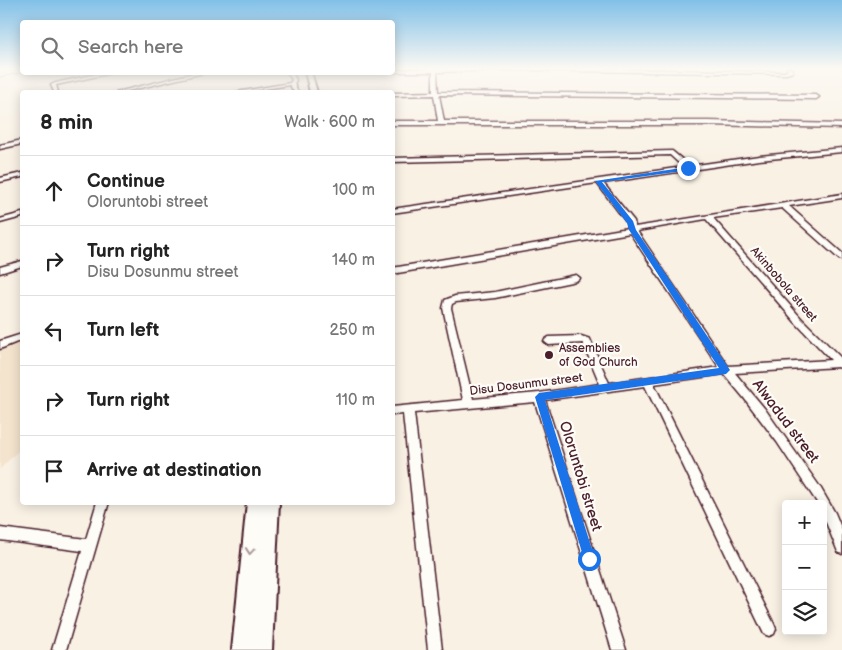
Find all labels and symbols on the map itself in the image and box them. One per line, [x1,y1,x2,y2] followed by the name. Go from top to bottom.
[677,157,700,180] route end
[747,244,820,325] street label: Akinbobola street
[559,341,638,370] place label: Assemblies of God Church
[543,349,555,361] marker: Assemblies of God Church
[469,370,584,399] street label: Disu Dosunmu street
[748,376,824,467] street label: Alwadud street
[555,419,606,534] street label: Oloruntobi street
[245,547,256,555] one-way arrow
[578,548,601,571] route start

